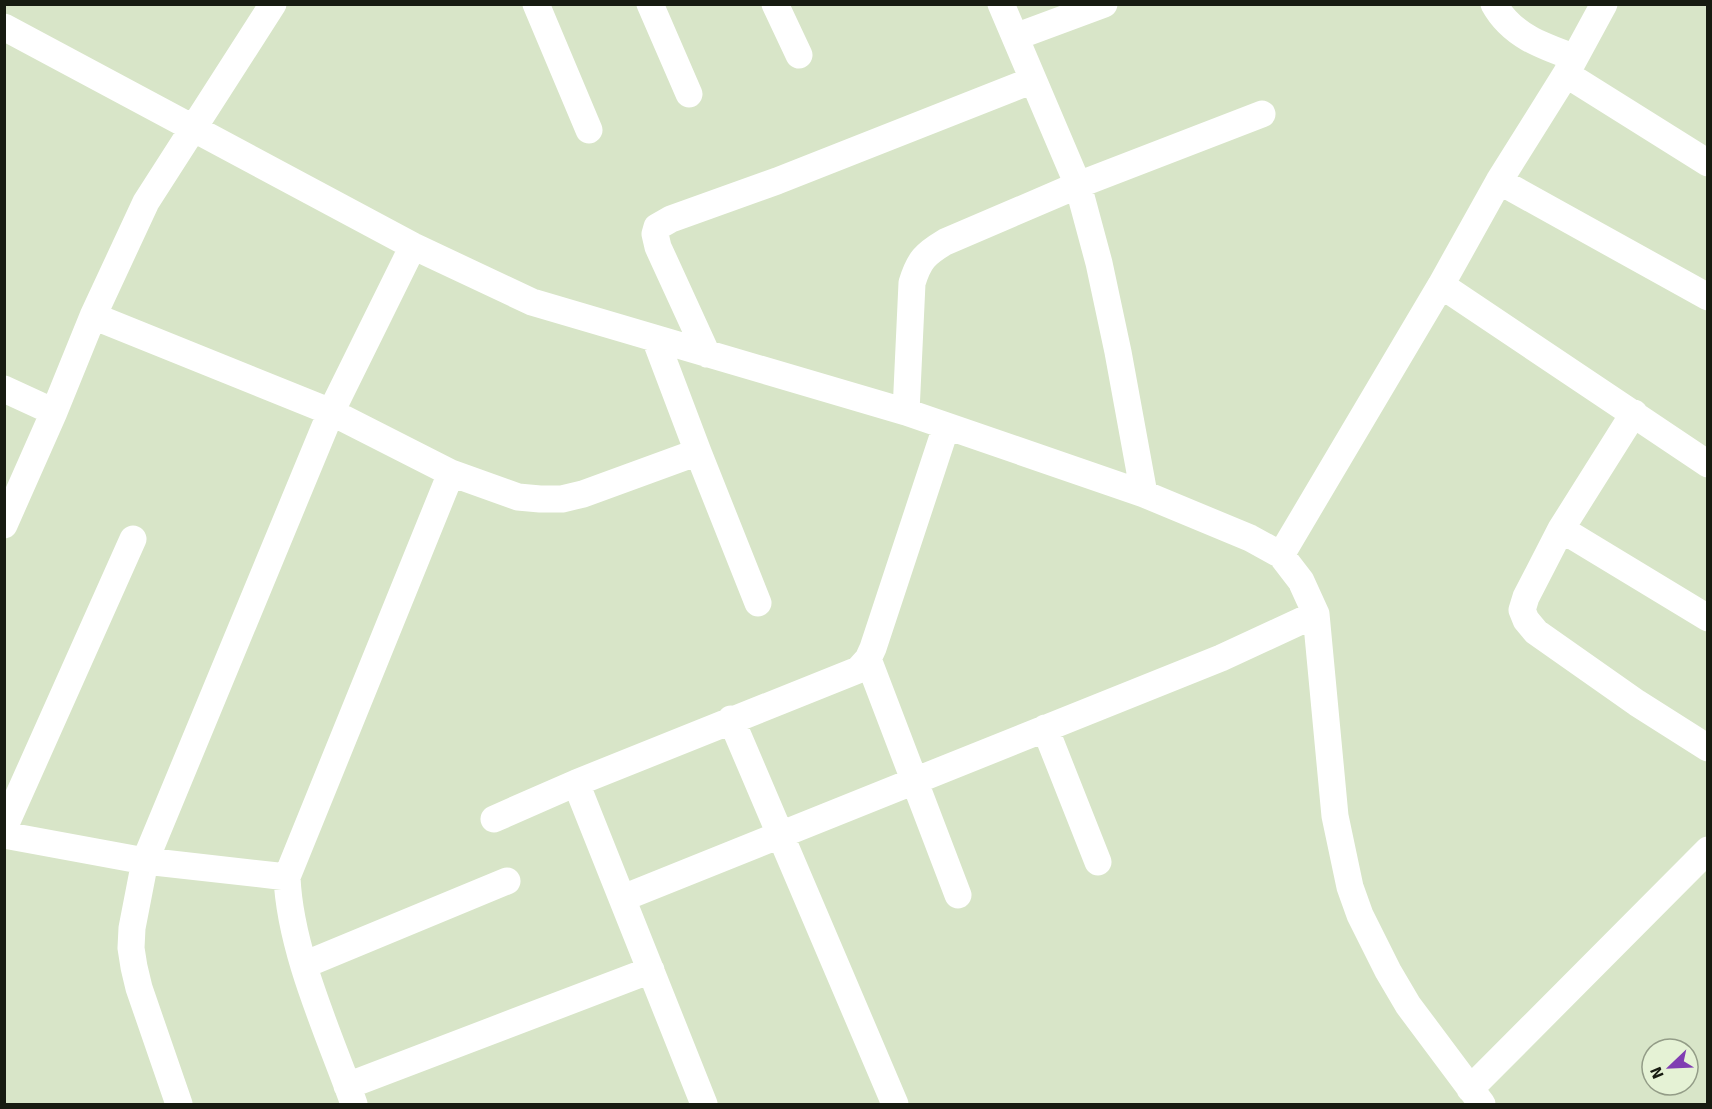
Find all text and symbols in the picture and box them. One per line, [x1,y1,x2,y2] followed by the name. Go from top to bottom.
[1640,1037,1700,1097] north arrow
[1646,1063,1668,1082] text: N

